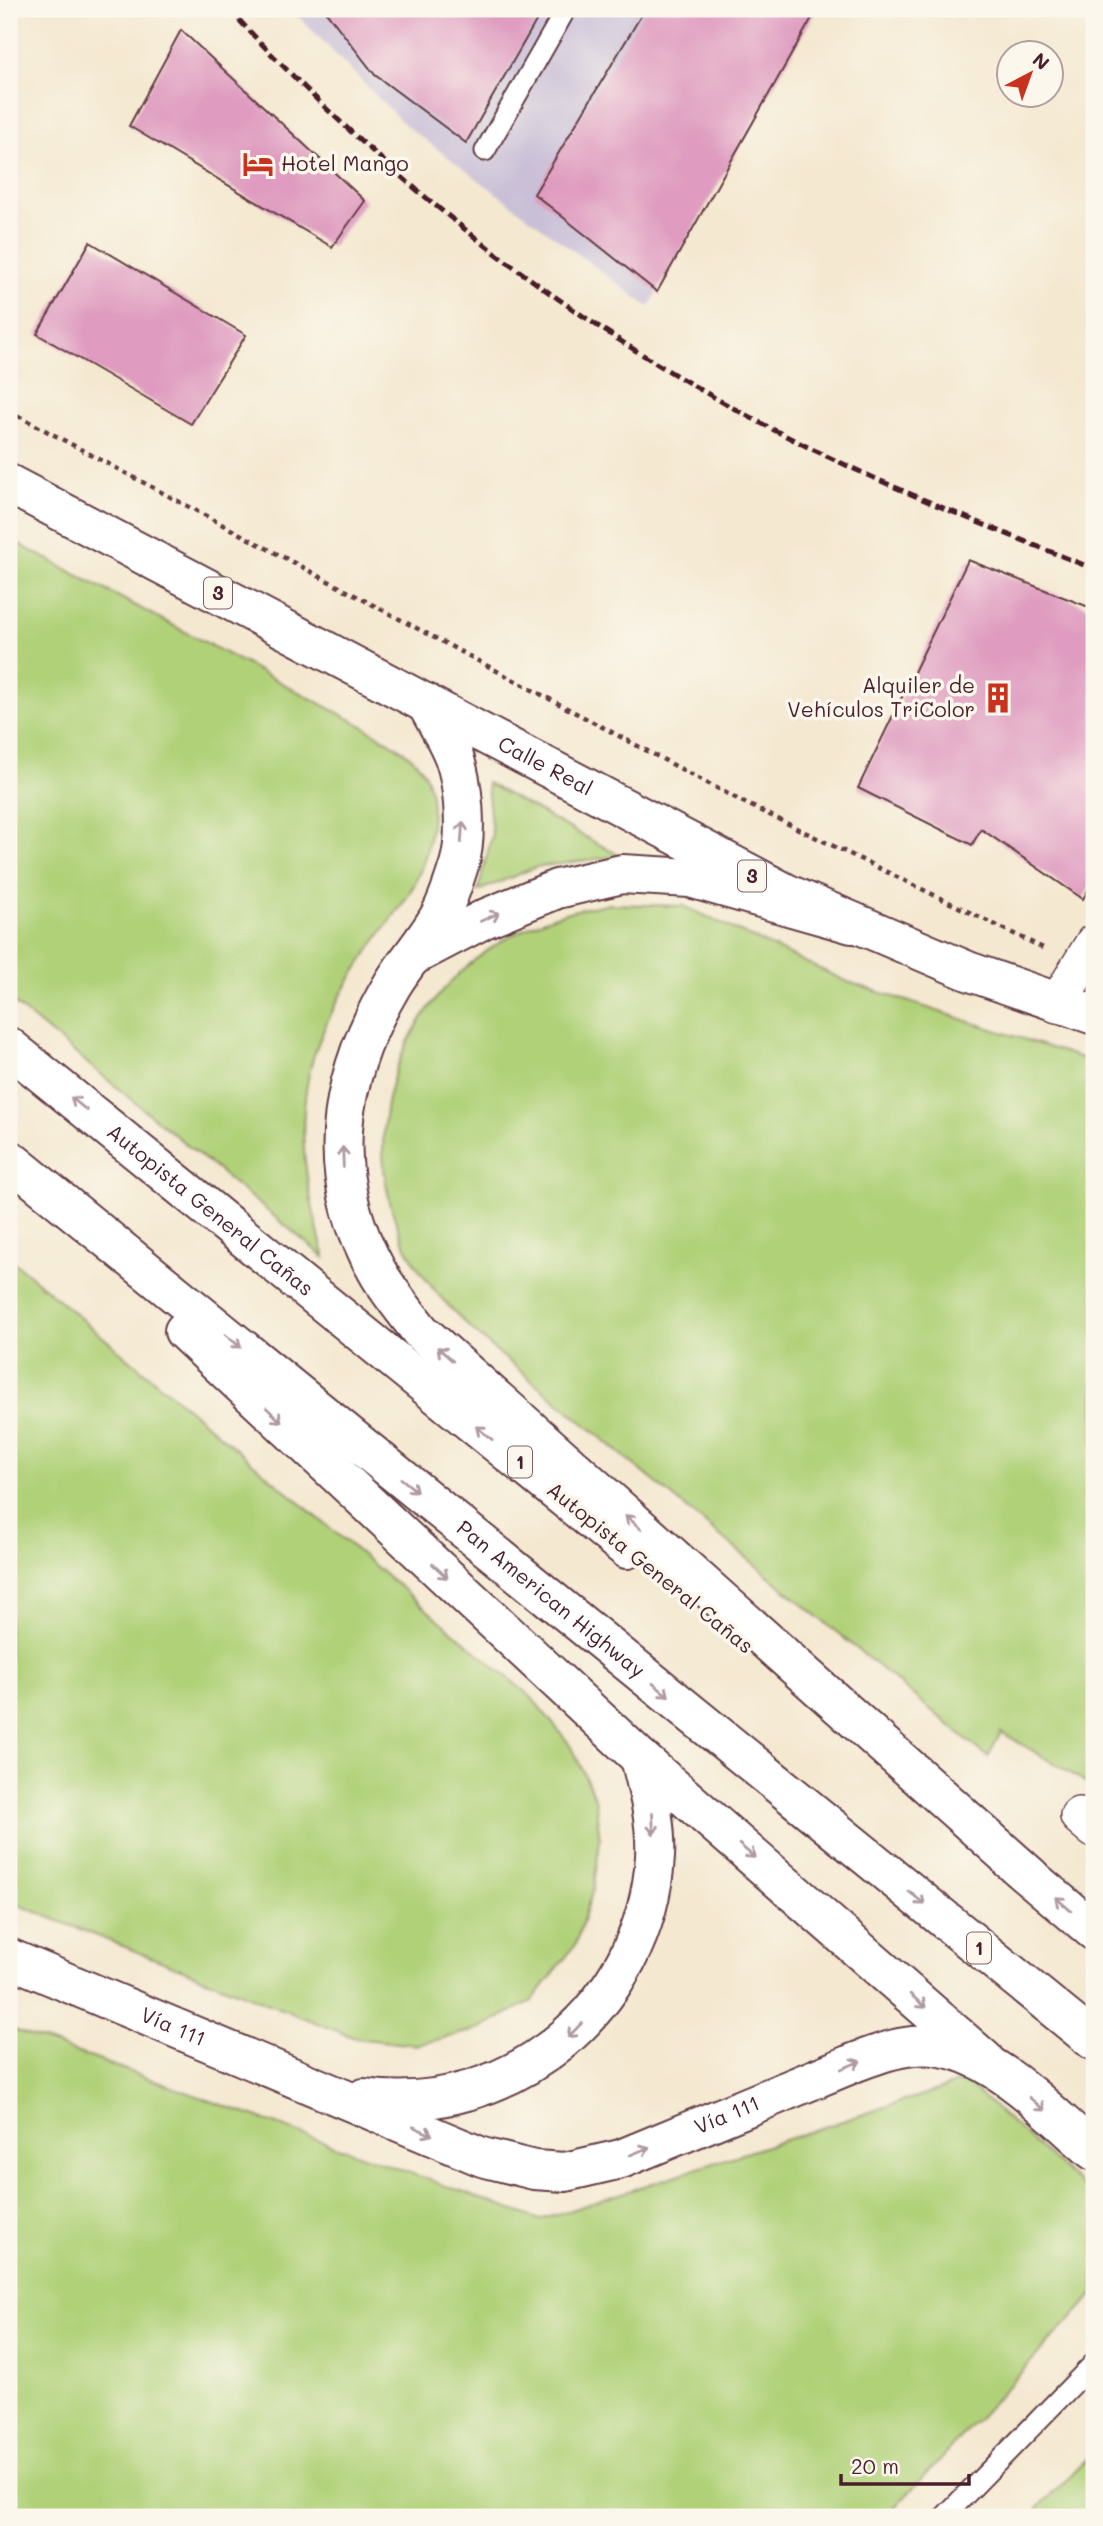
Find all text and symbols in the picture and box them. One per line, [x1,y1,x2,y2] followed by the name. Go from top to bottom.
[995,38,1064,108] north arrow
[1028,47,1055,75] text: N
[241,147,275,181] hotel icon: Hotel Mango
[281,149,409,176] place label: Hotel Mango
[204,578,232,608] road number: 3
[787,671,975,722] place label: Alquiler de Vehículos TriColor
[981,681,1015,715] building icon: Alquiler de Vehículos TriColor
[494,729,598,801] street label: Calle Real
[456,821,469,844] one-way arrow
[738,860,766,891] road number: 3
[479,910,500,923] one-way arrow
[70,1096,88,1111] one-way arrow
[102,1117,320,1301] street label: Autopista General Cañas
[337,1146,350,1169] one-way arrow
[223,1333,241,1349] one-way arrow
[437,1345,454,1362] one-way arrow
[265,1407,282,1424] one-way arrow
[475,1425,493,1440] one-way arrow
[508,1446,532,1478] road number: 1
[542,1475,760,1659] street label: Autopista General Cañas
[400,1477,418,1492] one-way arrow
[452,1513,651,1683] street label: Pan American Highway
[625,1513,642,1530] one-way arrow
[431,1562,448,1579] one-way arrow
[652,1682,670,1698] one-way arrow
[647,1813,660,1836] one-way arrow
[738,1843,756,1859] one-way arrow
[907,1890,925,1905] one-way arrow
[1054,1896,1072,1912] one-way arrow
[967,1932,991,1964] road number: 1
[909,1993,927,2009] one-way arrow
[137,2000,210,2051] street label: Vía 111
[567,2021,584,2038] one-way arrow
[839,2057,861,2070] one-way arrow
[690,2088,763,2139] street label: Vía 111
[1028,2096,1046,2111] one-way arrow
[411,2125,433,2138] one-way arrow
[629,2144,650,2157] one-way arrow
[841,2442,968,2486] scale bar
[851,2452,899,2479] text: 20 m

